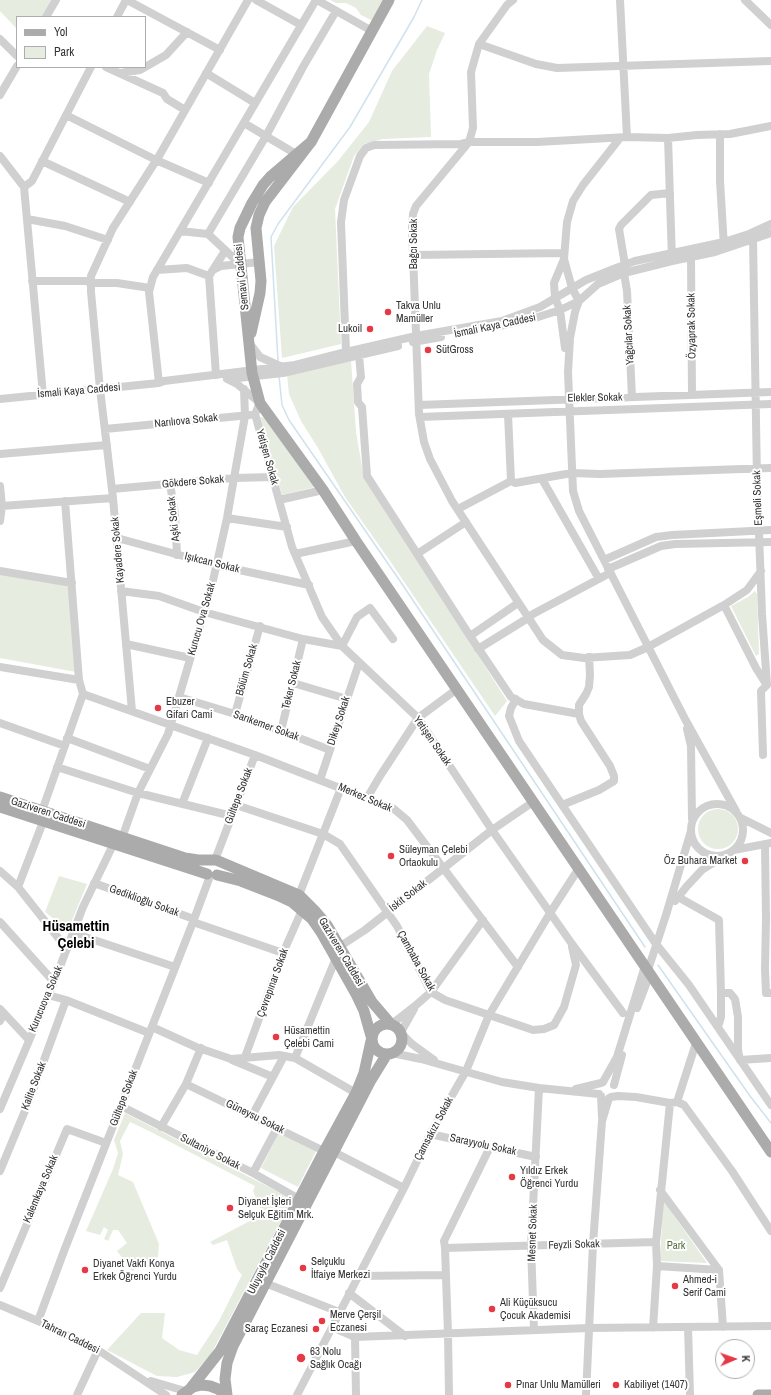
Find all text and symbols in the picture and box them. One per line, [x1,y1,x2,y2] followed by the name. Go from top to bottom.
[16,16,146,68] legend
[54,24,67,40] text: Yol
[54,44,74,60] text: Park
[407,219,421,269] street label: Bağcı Sokak
[232,243,252,311] street label: Semavi Caddesi
[685,293,699,359] street label: Özyaprak Sokak
[396,299,441,325] place label: Takva Unlu Mamüller
[621,305,637,365] street label: Yağcılar Sokak
[383,307,393,317] marker: Takva Unlu Mamüller
[453,311,537,341] street label: İsmali Kaya Caddesi
[338,322,362,336] place label: Lukoil
[365,324,375,334] marker: Lukoil
[436,343,474,357] place label: SütGross
[423,345,433,355] marker: SütGross
[37,381,121,401] street label: İsmali Kaya Caddesi
[567,391,623,405] street label: Elekler Sokak
[154,411,218,431] street label: Narılıova Sokak
[253,428,281,486] street label: Yetişen Sokak
[750,470,766,526] street label: Eşmeli Sokak
[161,473,225,491] street label: Gökdere Sokak
[165,496,183,542] street label: Aşki Sokak
[109,516,127,584] street label: Kayadere Sokak
[183,550,241,576] street label: Işıkcan Sokak
[185,581,219,657] street label: Kurucu Ova Sokak
[233,643,261,697] street label: Bölüm Sokak
[280,659,304,711] street label: Teker Sokak
[166,695,213,721] place label: Ebuzer Gifari Cami
[325,695,353,747] street label: Dikey Sokak
[153,703,163,713] marker: Ebuzer Gifari Cami
[231,708,301,744] street label: Sarıkemer Sokak
[410,714,454,768] street label: Yetişen Sokak
[222,766,256,826] street label: Gültepe Sokak
[336,781,394,815] street label: Merkez Sokak
[9,795,87,831] street label: Gaziveren Caddesi
[399,843,468,869] place label: Süleyman Çelebi Ortaokulu
[386,851,396,861] marker: Süleyman Çelebi Ortaokulu
[664,854,737,868] place label: Öz Buhara Market
[740,856,750,866] marker: Öz Buhara Market
[387,877,429,915] street label: İskit Sokak
[107,882,181,920] street label: Gediklioğlu Sokak
[315,915,367,989] street label: Gaziveren Caddesi
[43,918,109,953] district label: Hüsamettin Çelebi
[394,929,438,993] street label: Çambaba Sokak
[254,947,292,1019] street label: Çevrepınar Sokak
[26,964,66,1034] street label: Kurucuova Sokak
[284,1024,334,1050] place label: Hüsamettin Çelebi Cami
[271,1032,281,1042] marker: Hüsamettin Çelebi Cami
[19,1060,49,1112] street label: Kalite Sokak
[107,1068,141,1128] street label: Gültepe Sokak
[412,1095,456,1163] street label: Çamsakızı Sokak
[223,1097,287,1137] street label: Güneysu Sokak
[178,1131,242,1173] street label: Sultaniye Sokak
[449,1132,517,1158] street label: Sarayyolu Sokak
[21,1153,61,1225] street label: Kalemkaya Sokak
[520,1164,578,1190] place label: Yıldız Erkek Öğrenci Yurdu
[507,1172,517,1182] marker: Yıldız Erkek Öğrenci Yurdu
[238,1195,314,1221] place label: Diyanet İşleri Selçuk Eğitim Mrk.
[225,1203,235,1213] marker: Diyanet İşleri Selçuk Eğitim Mrk.
[525,1204,541,1262] street label: Mesnet Sokak
[245,1228,289,1296] street label: Uluyayla Caddesi
[548,1238,600,1252] street label: Feyzli Sokak
[667,1239,685,1253] park label: Park
[311,1255,370,1281] place label: Selçuklu İtfaiye Merkezi
[93,1257,177,1283] place label: Diyanet Vakfı Konya Erkek Öğrenci Yurdu
[298,1263,308,1273] marker: Selçuklu İtfaiye Merkezi
[80,1265,90,1275] marker: Diyanet Vakfı Konya Erkek Öğrenci Yurdu
[683,1273,726,1299] place label: Ahmed-i Serif Cami
[670,1281,680,1291] marker: Ahmed-i Serif Cami
[500,1296,571,1322] place label: Ali Küçüksucu Çocuk Akademisi
[487,1304,497,1314] marker: Ali Küçüksucu Çocuk Akademisi
[330,1308,381,1334] place label: Merve Çerşil Eczanesi
[317,1316,327,1326] marker: Merve Çerşil Eczanesi
[38,1317,102,1357] street label: Tahran Caddesi
[245,1322,308,1336] place label: Saraç Eczanesi
[311,1324,321,1334] marker: Saraç Eczanesi
[715,1339,755,1379] north arrow
[310,1345,362,1371] place label: 63 Nolu Sağlık Ocağı
[295,1352,307,1364] marker: 63 Nolu Sağlık Ocağı
[739,1355,753,1362] text: K
[516,1378,601,1392] place label: Pınar Unlu Mamülleri
[624,1378,688,1392] place label: Kabiliyet (1407)
[503,1380,513,1390] marker: Pınar Unlu Mamülleri
[611,1380,621,1390] marker: Kabiliyet (1407)

